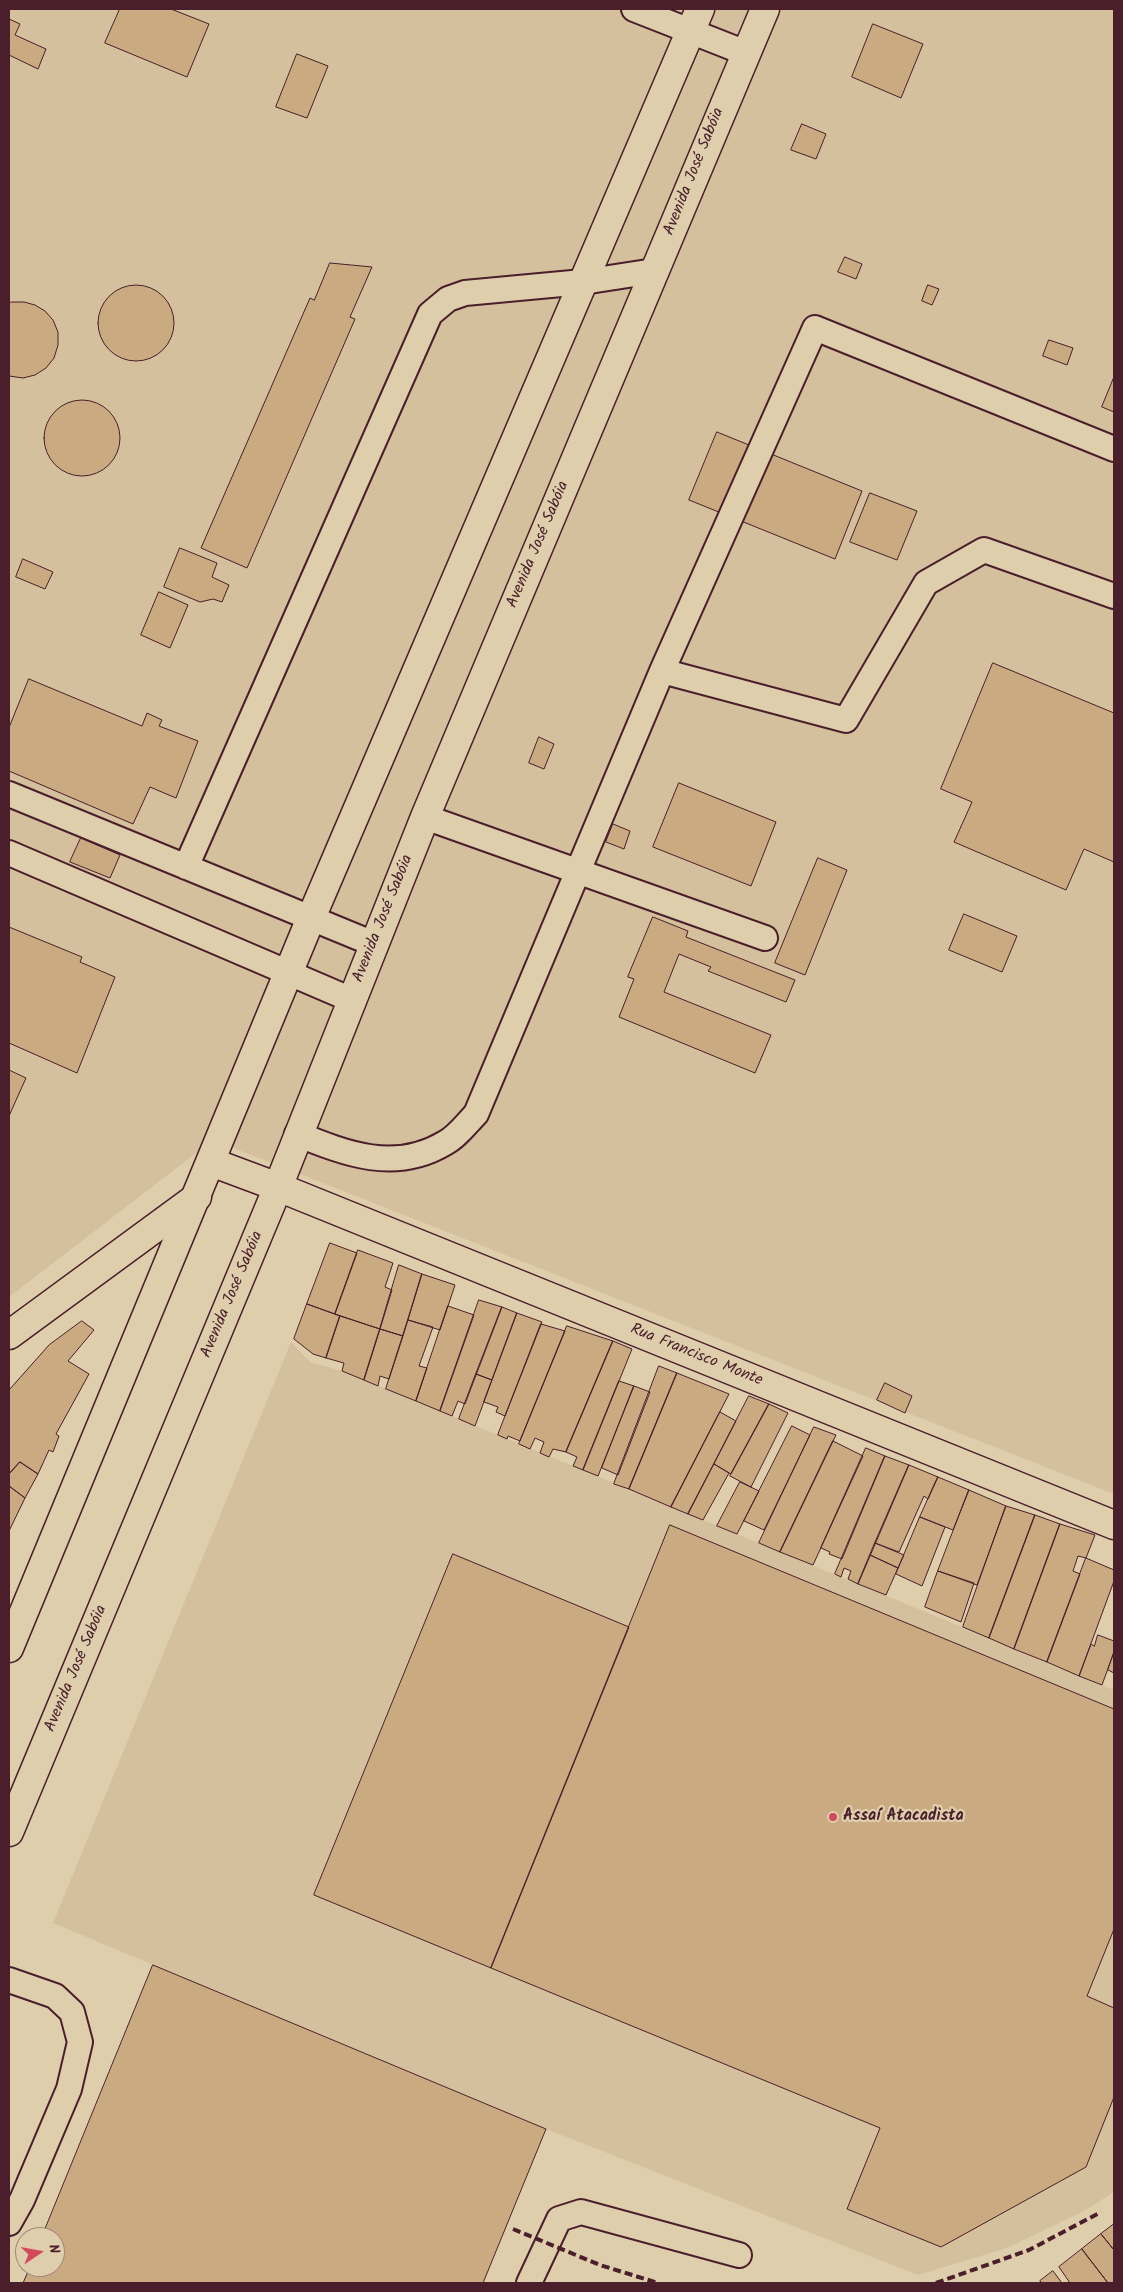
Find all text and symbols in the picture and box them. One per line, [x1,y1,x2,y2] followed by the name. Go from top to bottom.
[661,105,729,239] street label: Avenida José Sabóia
[504,479,574,611] street label: Avenida José Sabóia
[350,852,418,986] street label: Avenida José Sabóia
[198,1229,268,1361] street label: Avenida José Sabóia
[627,1321,765,1391] street label: Rua Francisco Monte
[42,1603,112,1735] street label: Avenida José Sabóia
[843,1807,964,1827] place label: Assaí Atacadista
[827,1811,839,1823] marker: Assaí Atacadista
[15,2227,65,2277] north arrow
[42,2242,65,2256] text: N

